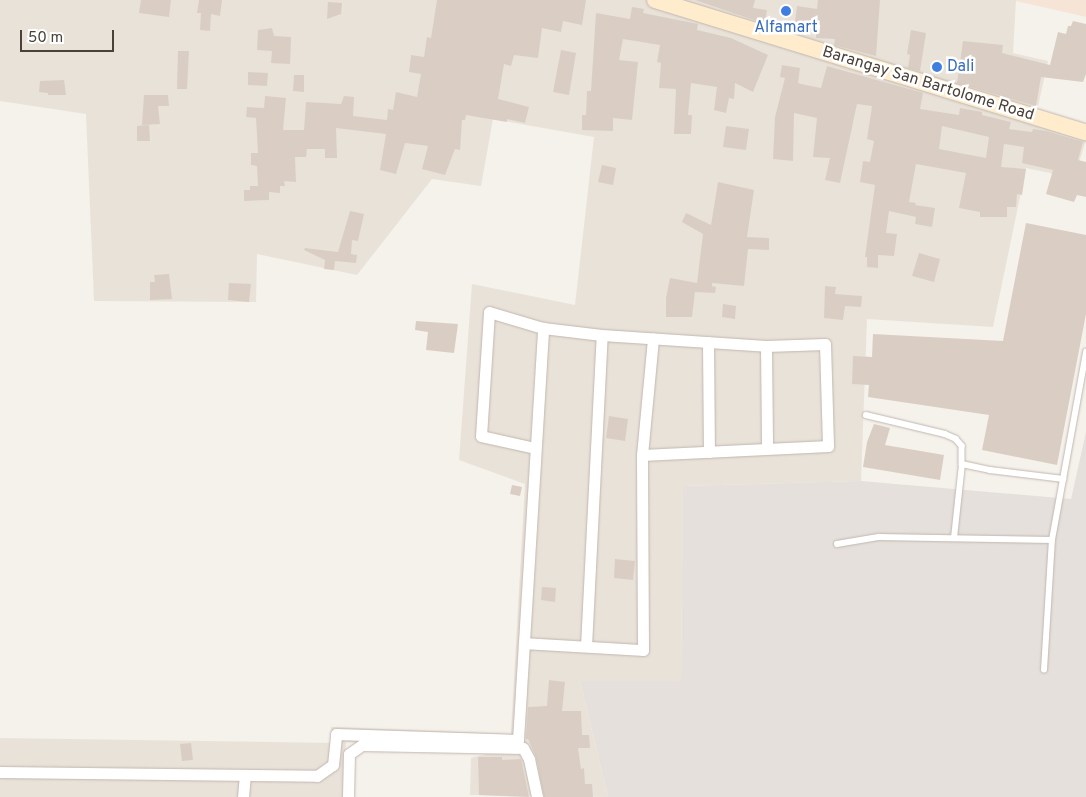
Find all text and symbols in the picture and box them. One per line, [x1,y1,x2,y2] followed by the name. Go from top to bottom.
[780,5,792,17] marker: Alfamart
[754,18,818,38] place label: Alfamart
[22,20,116,52] scale bar
[28,29,63,48] text: 50 m
[820,43,1036,125] street label: Barangay San Bartolome Road
[947,57,974,77] place label: Dali
[931,61,943,73] marker: Dali

